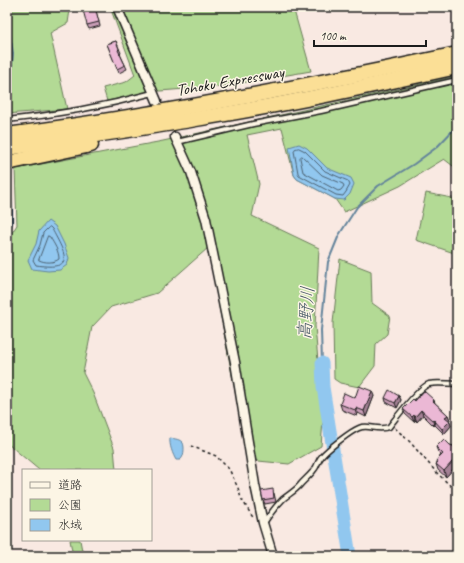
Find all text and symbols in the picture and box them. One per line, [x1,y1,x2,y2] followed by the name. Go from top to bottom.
[314,22,426,48] scale bar
[320,28,347,44] text: 100 m
[175,61,287,101] street label: Tohoku Expressway
[293,285,319,341] water label: 高野川
[22,469,152,541] legend
[58,477,82,493] text: 道路
[58,497,82,513] text: 公園
[58,517,82,533] text: 水域

